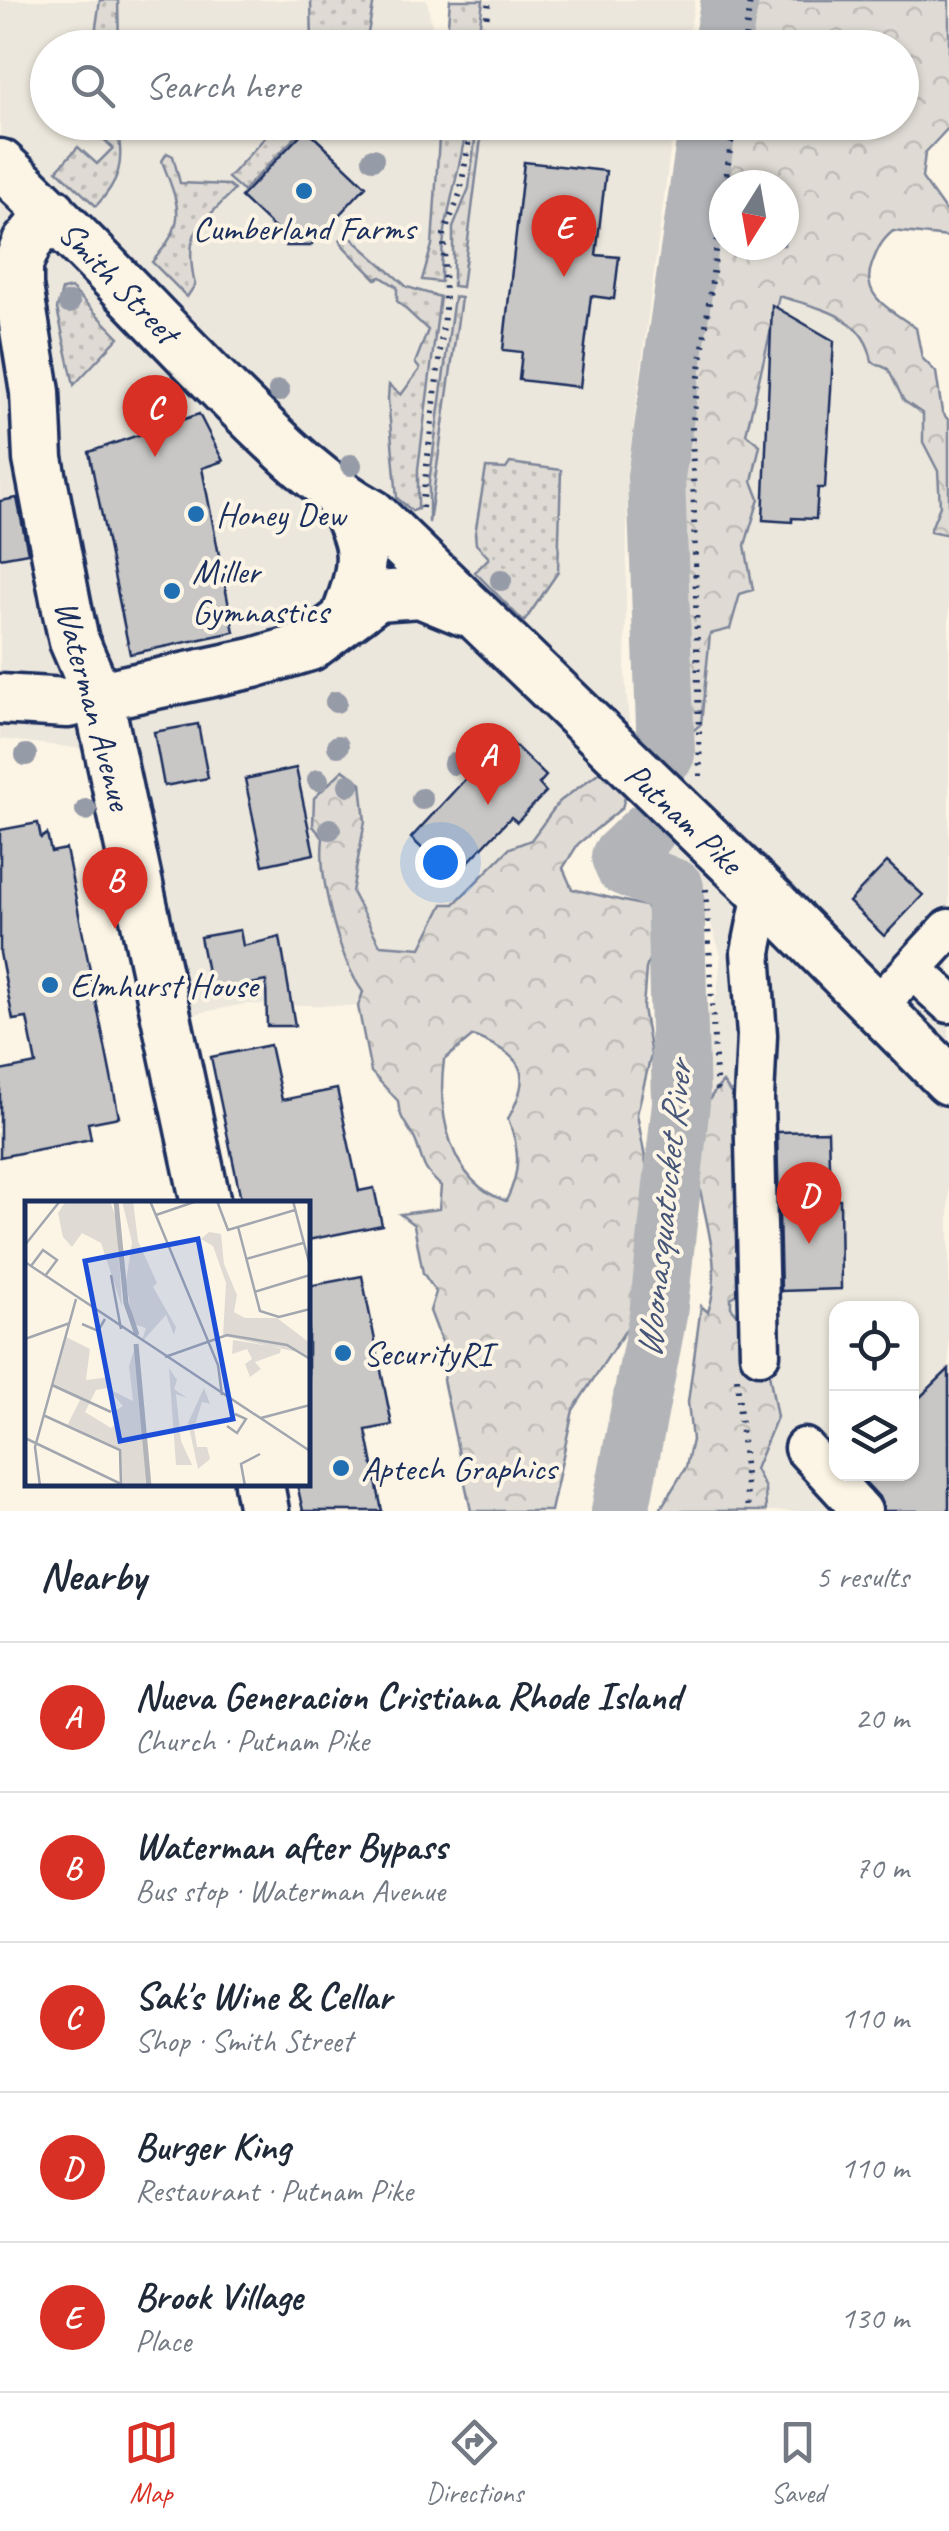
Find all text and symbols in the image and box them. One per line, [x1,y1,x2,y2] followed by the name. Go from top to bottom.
[30,30,919,140] search box
[65,58,120,113] icon: search
[145,62,300,109] text: Search here
[709,170,799,260] north arrow
[293,180,315,202] marker: Cumberland Farms
[532,194,596,277] pin: E
[193,206,418,251] place label: Cumberland Farms
[49,211,192,357] street label: Smith Street
[122,374,188,457] pin: C
[216,492,348,537] place label: Honey Dew
[185,503,207,525] marker: Honey Dew
[192,549,332,634] place label: Miller Gymnastics
[161,580,183,602] marker: Miller Gymnastics
[44,596,144,817] street label: Waterman Avenue
[456,722,520,805] pin: A
[615,753,754,886] street label: Putnam Pike
[415,837,466,888] your location
[82,846,148,929] pin: B
[70,963,260,1008] place label: Elmhurst House
[39,974,61,996] marker: Elmhurst House
[625,1053,703,1360] water label: Woonasquatucket River
[776,1162,842,1244] pin: D
[25,1201,310,1486] inset map
[829,1301,919,1481] map controls
[829,1301,919,1391] button: locate
[363,1331,499,1376] place label: SecurityRI
[332,1342,354,1364] marker: SecurityRI
[829,1391,919,1481] button: layers
[361,1446,560,1491] place label: Aptech Graphics
[330,1457,352,1479] marker: Aptech Graphics
[40,1550,146,1603] text: Nearby
[815,1556,909,1597] text: 5 results
[135,1673,681,1720] text: Nueva Generacion Cristiana Rhode Island
[64,1697,81,1738] text: A
[855,1697,909,1738] text: 20 m
[135,1720,369,1761] text: Church · Putnam Pike
[135,1823,447,1870] text: Waterman after Bypass
[64,1847,81,1888] text: B
[855,1847,909,1888] text: 70 m
[135,1870,445,1911] text: Bus stop · Waterman Avenue
[135,1973,391,2020] text: Sak's Wine & Cellar
[65,1997,80,2038] text: C
[840,1997,909,2038] text: 110 m
[135,2020,352,2061] text: Shop · Smith Street
[135,2123,290,2170] text: Burger King
[63,2147,82,2188] text: D
[840,2147,909,2188] text: 110 m
[135,2170,413,2211] text: Restaurant · Putnam Pike
[135,2273,303,2320] text: Brook Village
[64,2297,81,2338] text: E
[840,2297,909,2338] text: 130 m
[135,2320,191,2361] text: Place
[124,2415,179,2510] tab: Map
[426,2415,523,2510] tab: Directions
[770,2415,825,2510] tab: Saved

